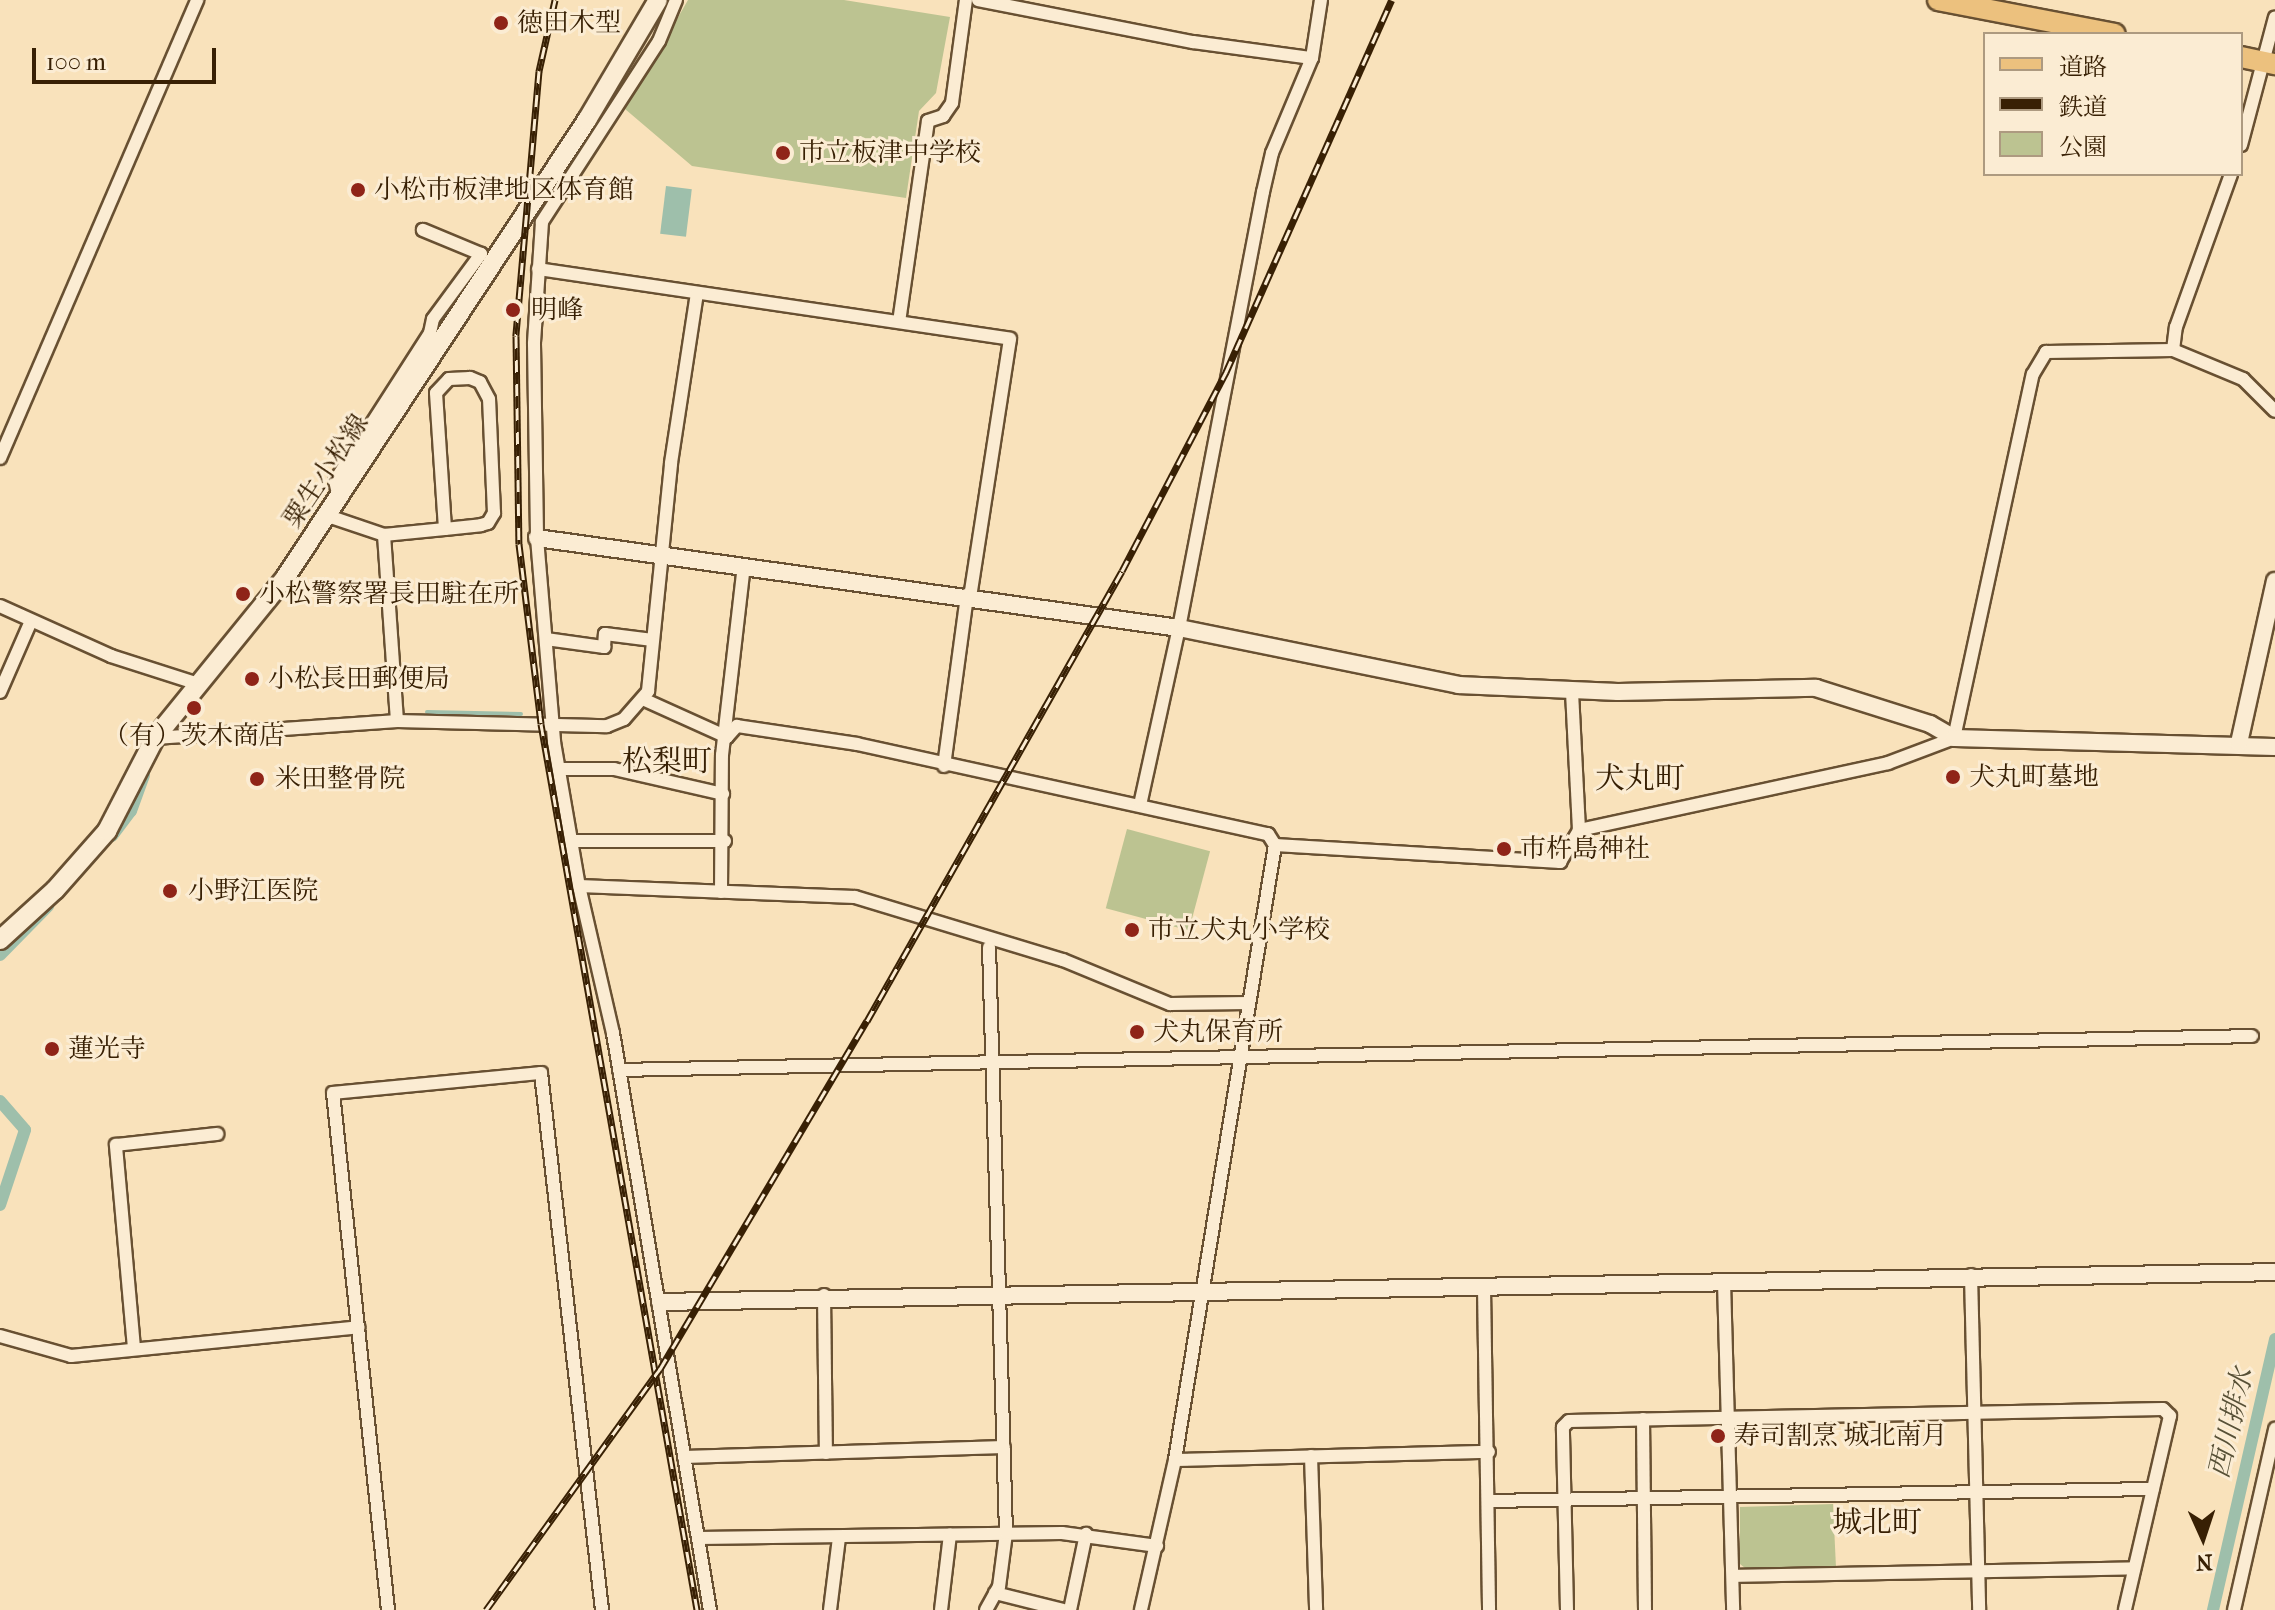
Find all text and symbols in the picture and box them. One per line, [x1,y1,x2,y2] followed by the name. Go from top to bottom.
[517,7,621,39] place label: 徳田木型
[492,14,510,32] marker: 徳田木型
[36,32,220,82] scale bar
[1983,32,2243,176] legend
[46,48,106,76] text: 100 m
[2059,53,2107,81] text: 道路
[2059,93,2107,121] text: 鉄道
[2059,133,2107,161] text: 公園
[799,137,981,169] place label: 市立板津中学校
[774,144,792,162] marker: 市立板津中学校
[374,174,634,206] place label: 小松市板津地区体育館
[349,181,367,199] marker: 小松市板津地区体育館
[531,294,583,326] place label: 明峰
[502,299,524,321] marker: 明峰
[277,408,375,534] street label: 粟生小松線
[259,578,519,610] place label: 小松警察署長田駐在所
[234,585,252,603] marker: 小松警察署長田駐在所
[268,663,450,695] place label: 小松長田郵便局
[243,670,261,688] marker: 小松長田郵便局
[185,699,203,717] marker: （有）茨木商店
[103,720,285,752] place label: （有）茨木商店
[622,744,712,780] district label: 松梨町
[1595,761,1685,797] district label: 犬丸町
[1969,761,2099,793] place label: 犬丸町墓地
[275,763,405,795] place label: 米田整骨院
[246,768,268,790] marker: 米田整骨院
[1944,768,1962,786] marker: 犬丸町墓地
[1520,833,1650,865] place label: 市杵島神社
[1495,840,1513,858] marker: 市杵島神社
[188,875,318,907] place label: 小野江医院
[159,880,181,902] marker: 小野江医院
[1148,914,1330,946] place label: 市立犬丸小学校
[1123,921,1141,939] marker: 市立犬丸小学校
[1153,1016,1283,1048] place label: 犬丸保育所
[1128,1023,1146,1041] marker: 犬丸保育所
[68,1033,146,1065] place label: 蓮光寺
[43,1040,61,1058] marker: 蓮光寺
[2202,1365,2260,1481] water label: 西川排水
[1734,1420,1948,1452] place label: 寿司割烹 城北南月
[1709,1427,1727,1445] marker: 寿司割烹 城北南月
[2163,1498,2243,1578] north arrow
[1832,1505,1922,1541] district label: 城北町
[2195,1549,2213,1575] text: N

